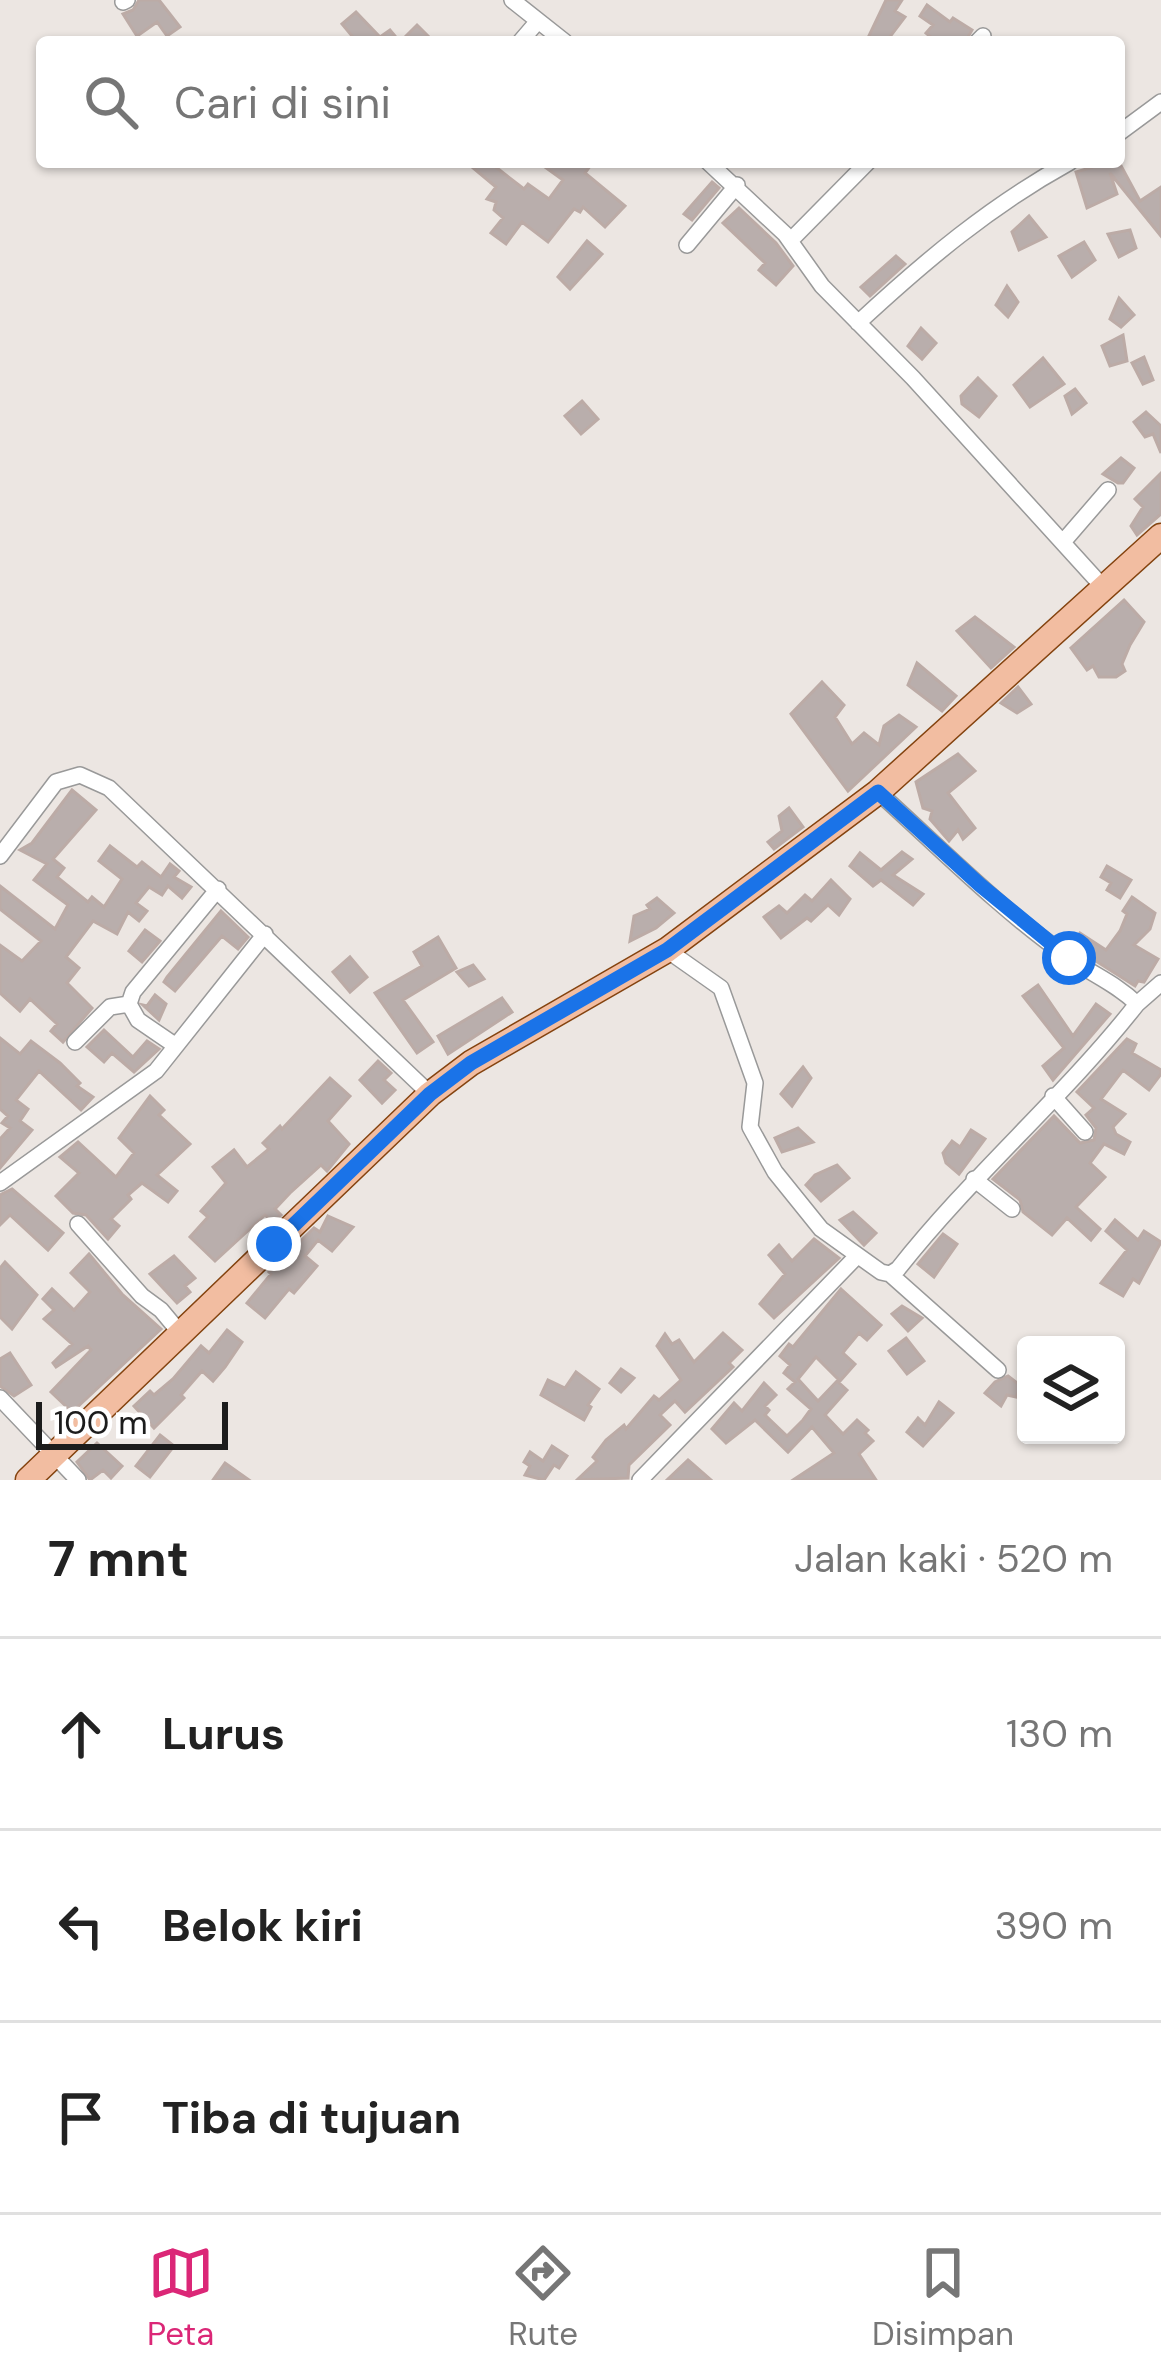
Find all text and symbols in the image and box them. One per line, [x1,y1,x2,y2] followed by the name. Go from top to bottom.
[36,36,1125,168] search box
[78,69,144,135] icon: search
[174,73,391,132] text: Cari di sini
[1042,931,1096,985] route start
[247,1217,301,1271] route end
[1017,1336,1125,1444] map controls
[1017,1336,1125,1444] button: layers
[36,1396,228,1449] scale bar
[54,1401,148,1444] text: 100 m
[48,1525,189,1592] text: 7 mnt
[794,1533,1113,1584] text: Jalan kaki · 520 m
[48,1701,114,1767] icon: ahead
[162,1704,285,1763] text: Lurus
[1006,1708,1113,1759] text: 130 m
[48,1893,114,1959] icon: left
[162,1896,363,1955] text: Belok kiri
[995,1900,1113,1951] text: 390 m
[48,2085,114,2151] icon: arrive
[162,2088,461,2147] text: Tiba di tujuan
[147,2240,214,2355] tab: Peta
[508,2240,578,2355] tab: Rute
[872,2240,1014,2355] tab: Disimpan

